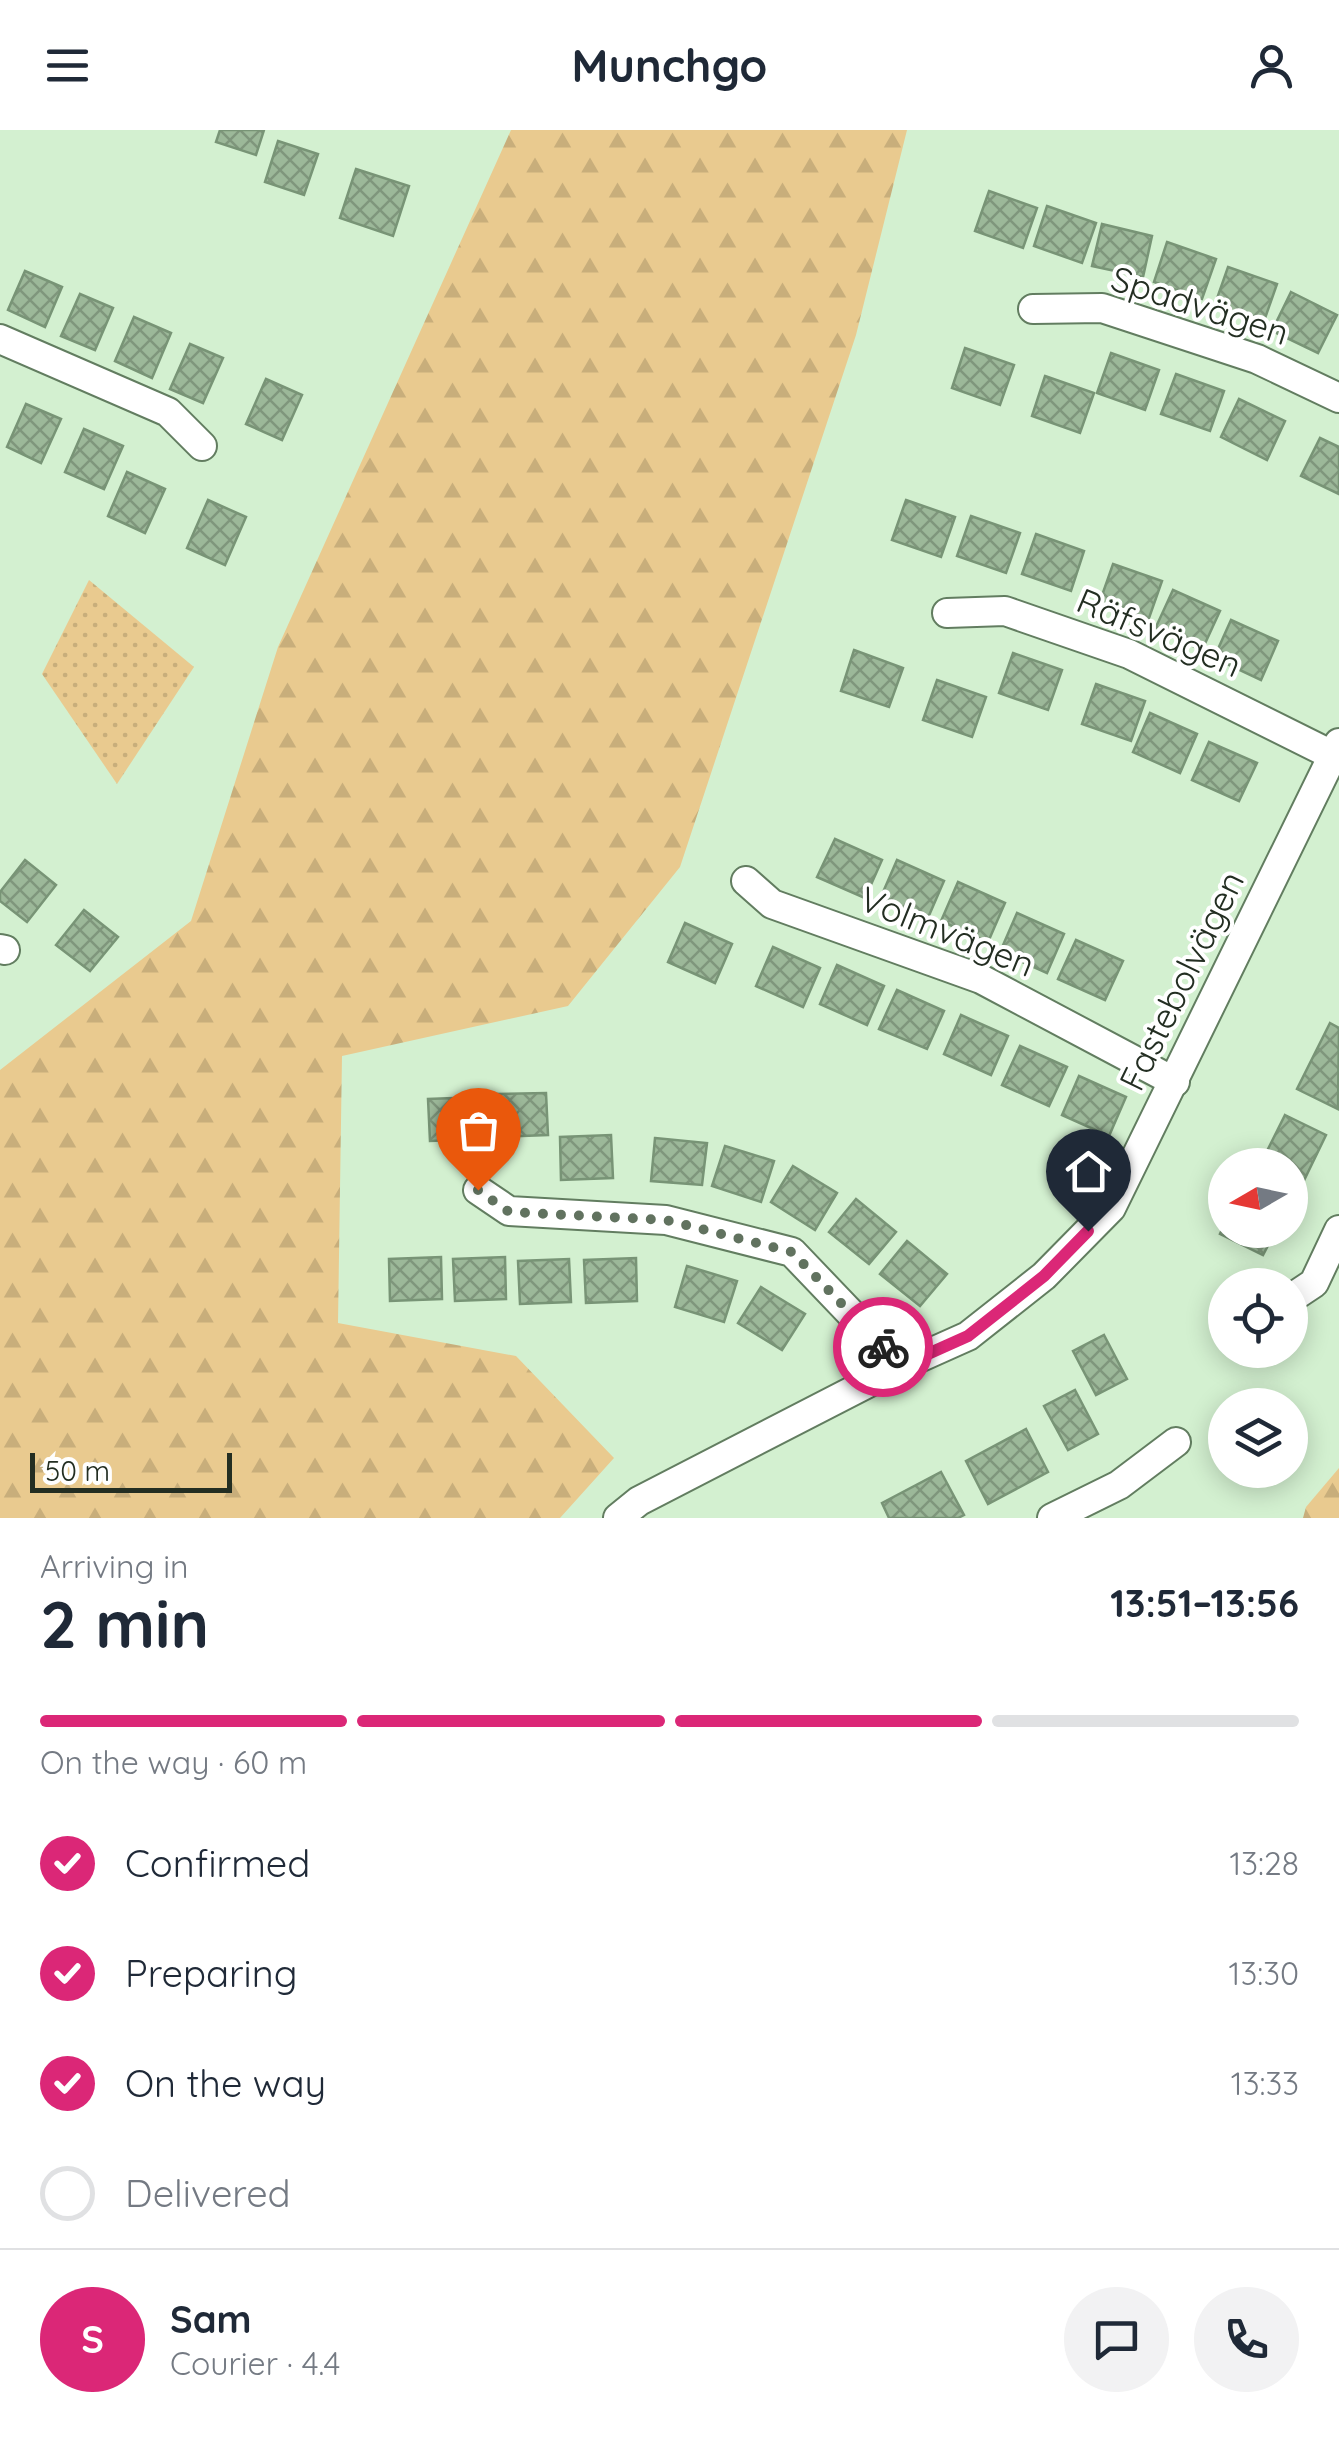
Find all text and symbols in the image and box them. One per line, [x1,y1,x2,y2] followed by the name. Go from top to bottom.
[572,37,767,93] text: Munchgo
[40,38,95,93] icon: menu
[1244,38,1299,93] icon: person
[1106,256,1295,354] street label: Spadvägen
[1070,578,1248,686] street label: Räfsvägen
[1109,864,1253,1097] street label: Fastebolvägen
[854,876,1041,986] street label: Volmvägen
[436,1088,521,1191] pin
[451,1103,506,1158] icon: bag
[1046,1129,1131,1232] pin
[1061,1144,1116,1199] icon: home
[1208,1148,1308,1248] north arrow
[1208,1148,1308,1488] map controls
[1208,1268,1308,1368] button: locate
[833,1297,933,1397] courier
[856,1320,911,1375] icon: bike
[1208,1388,1308,1488] button: layers
[30,1448,232,1492] scale bar
[45,1453,110,1488] text: 50 m
[40,1546,189,1586] text: Arriving in
[1110,1579,1299,1627] text: 13:51–13:56
[40,1583,209,1664] text: 2 min
[40,1742,307,1782] text: On the way · 60 m
[40,1836,95,1891] icon: check
[125,1839,310,1887] text: Confirmed
[1229,1843,1299,1883] text: 13:28
[40,1946,95,2001] icon: check
[125,1949,297,1997] text: Preparing
[1229,1953,1299,1993] text: 13:30
[40,2056,95,2111] icon: check
[125,2059,326,2107] text: On the way
[1231,2063,1299,2103] text: 13:33
[125,2169,291,2217] text: Delivered
[1064,2287,1169,2392] button: chat
[1194,2287,1299,2392] button: phone
[170,2295,252,2343] text: Sam
[81,2315,104,2363] text: S
[170,2343,340,2383] text: Courier · 4.4

